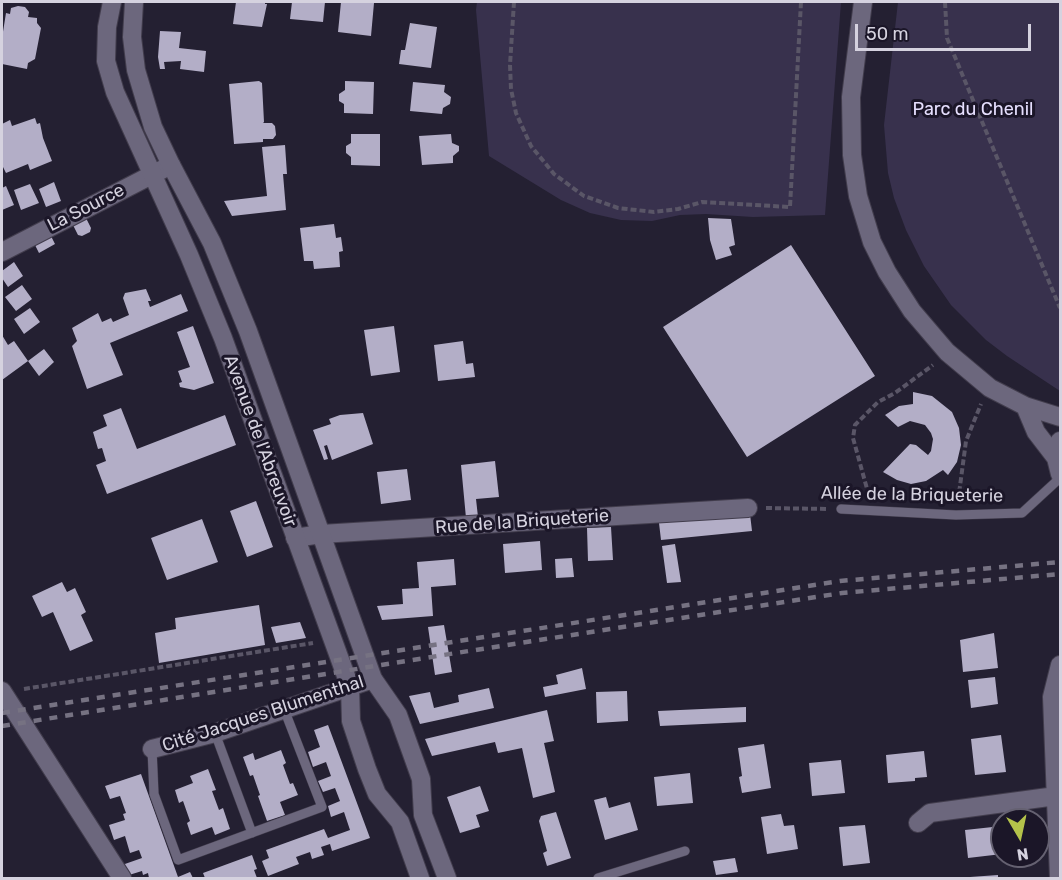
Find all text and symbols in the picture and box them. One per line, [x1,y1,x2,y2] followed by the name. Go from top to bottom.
[858,12,1034,50] scale bar
[866,23,909,45] text: 50 m
[913,99,1033,121] park label: Parc du Chenil
[44,179,128,237] street label: La Source
[219,352,301,530] street label: Avenue de l'Abreuvoir
[821,483,1003,507] street label: Allée de la Briqueterie
[434,505,610,539] street label: Rue de la Briqueterie
[159,671,367,757] street label: Cité Jacques Blumenthal
[990,808,1050,868] north arrow
[1015,844,1030,865] text: N

